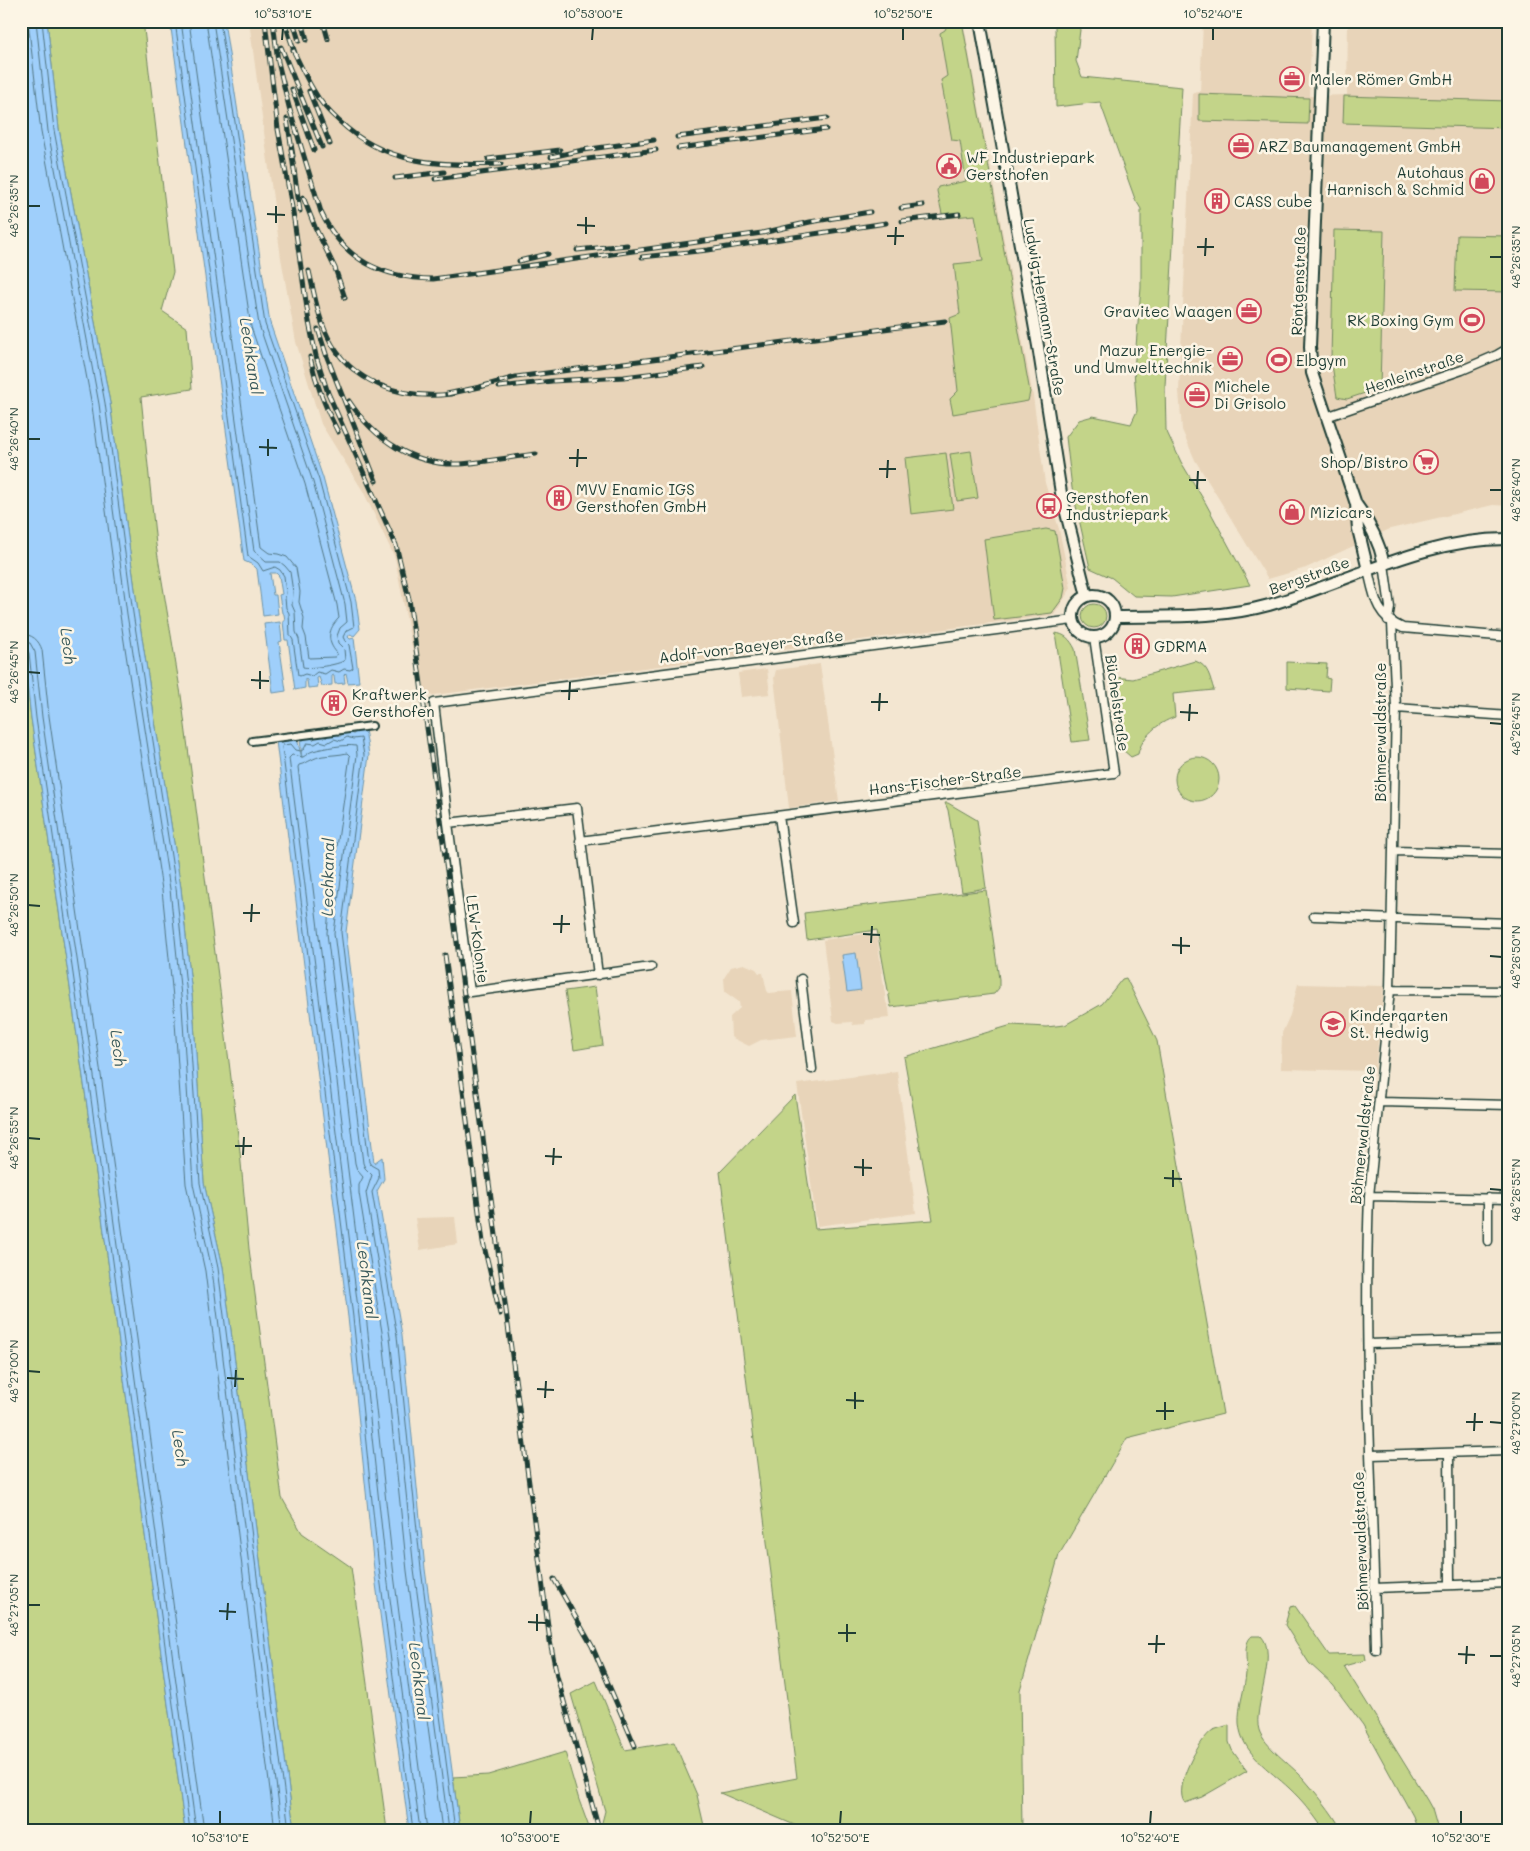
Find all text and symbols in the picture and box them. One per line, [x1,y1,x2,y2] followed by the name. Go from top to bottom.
[254,5,312,21] text: 10°53'10"E
[563,5,623,21] text: 10°53'00"E
[873,5,933,21] text: 10°52'50"E
[1183,5,1243,21] text: 10°52'40"E
[1279,66,1305,92] office icon: Maler Römer GmbH
[1310,69,1452,89] place label: Maler Römer GmbH
[1228,133,1254,159] office icon: ARZ Baumanagement GmbH
[1258,136,1461,156] place label: ARZ Baumanagement GmbH
[966,147,1094,184] place label: WF Industriepark Gersthofen
[936,153,962,179] public building icon: WF Industriepark Gersthofen
[1327,162,1464,199] place label: Autohaus Harnisch & Schmid
[1469,168,1495,194] shop icon: Autohaus Harnisch & Schmid
[5,175,21,237] text: 48°26'35"N
[1204,188,1230,214] building icon: CASS cube
[1234,191,1313,211] place label: CASS cube
[1020,217,1070,397] street label: Ludwig-Hermann-Straße
[1286,226,1310,336] street label: Röntgenstraße
[1507,226,1523,288] text: 48°26'35"N
[1236,298,1262,324] office icon: Gravitec Waagen
[1104,301,1232,321] place label: Gravitec Waagen
[1459,307,1485,333] sports icon: RK Boxing Gym
[1347,310,1454,330] place label: RK Boxing Gym
[236,316,268,396] water label: Lechkanal
[1074,340,1212,377] place label: Mazur Energie- und Umwelttechnik
[1217,346,1243,372] office icon: Mazur Energie- und Umwelttechnik
[1362,346,1466,398] street label: Henleinstraße
[1266,347,1292,373] sports icon: Elbgym
[1296,350,1346,370] place label: Elbgym
[1214,376,1286,413] place label: Michele Di Grisolo
[1184,382,1210,408] office icon: Michele Di Grisolo
[5,407,21,471] text: 48°26'40"N
[1413,449,1439,475] supermarket icon: Shop/Bistro
[1321,452,1408,472] place label: Shop/Bistro
[1507,458,1523,522] text: 48°26'40"N
[576,479,707,516] place label: MVV Enamic IGS Gersthofen GmbH
[546,485,572,511] building icon: MVV Enamic IGS Gersthofen GmbH
[1066,487,1168,524] place label: Gersthofen Industriepark
[1036,493,1062,519] bus stop icon: Gersthofen Industriepark
[1279,499,1305,525] shop icon: Mizicars
[1310,502,1372,522] place label: Mizicars
[1266,551,1352,599] street label: Bergstraße
[658,625,844,667] street label: Adolf-von-Baeyer-Straße
[56,626,82,666] water label: Lech
[1124,633,1150,659] building icon: GDRMA
[1154,636,1207,656] place label: GDRMA
[5,641,21,703] text: 48°26'45"N
[1101,653,1135,753] street label: Büchelstraße
[1370,662,1390,802] street label: Böhmerwaldstraße
[352,684,435,721] place label: Kraftwerk Gersthofen
[321,690,347,716] building icon: Kraftwerk Gersthofen
[1507,693,1523,755] text: 48°26'45"N
[868,761,1022,799] street label: Hans-Fischer-Straße
[316,838,338,916] water label: Lechkanal
[5,873,21,937] text: 48°26'50"N
[462,894,494,984] street label: LEW-Kolonie
[1507,925,1523,989] text: 48°26'50"N
[1350,1005,1448,1042] place label: Kindergarten St. Hedwig
[1320,1011,1346,1037] school or university icon: Kindergarten St. Hedwig
[106,1028,132,1068] water label: Lech
[1345,1065,1379,1205] street label: Böhmerwaldstraße
[5,1107,21,1169] text: 48°26'55"N
[1507,1159,1523,1221] text: 48°26'55"N
[353,1240,383,1320] water label: Lechkanal
[5,1340,21,1402] text: 48°27'00"N
[1507,1392,1523,1454] text: 48°27'00"N
[168,1428,194,1468] water label: Lech
[1348,1471,1372,1611] street label: Böhmerwaldstraße
[5,1574,21,1636] text: 48°27'05"N
[1507,1625,1523,1687] text: 48°27'05"N
[405,1641,435,1721] water label: Lechkanal
[191,1829,249,1845] text: 10°53'10"E
[500,1829,560,1845] text: 10°53'00"E
[810,1829,870,1845] text: 10°52'50"E
[1120,1829,1180,1845] text: 10°52'40"E
[1431,1829,1491,1845] text: 10°52'30"E

